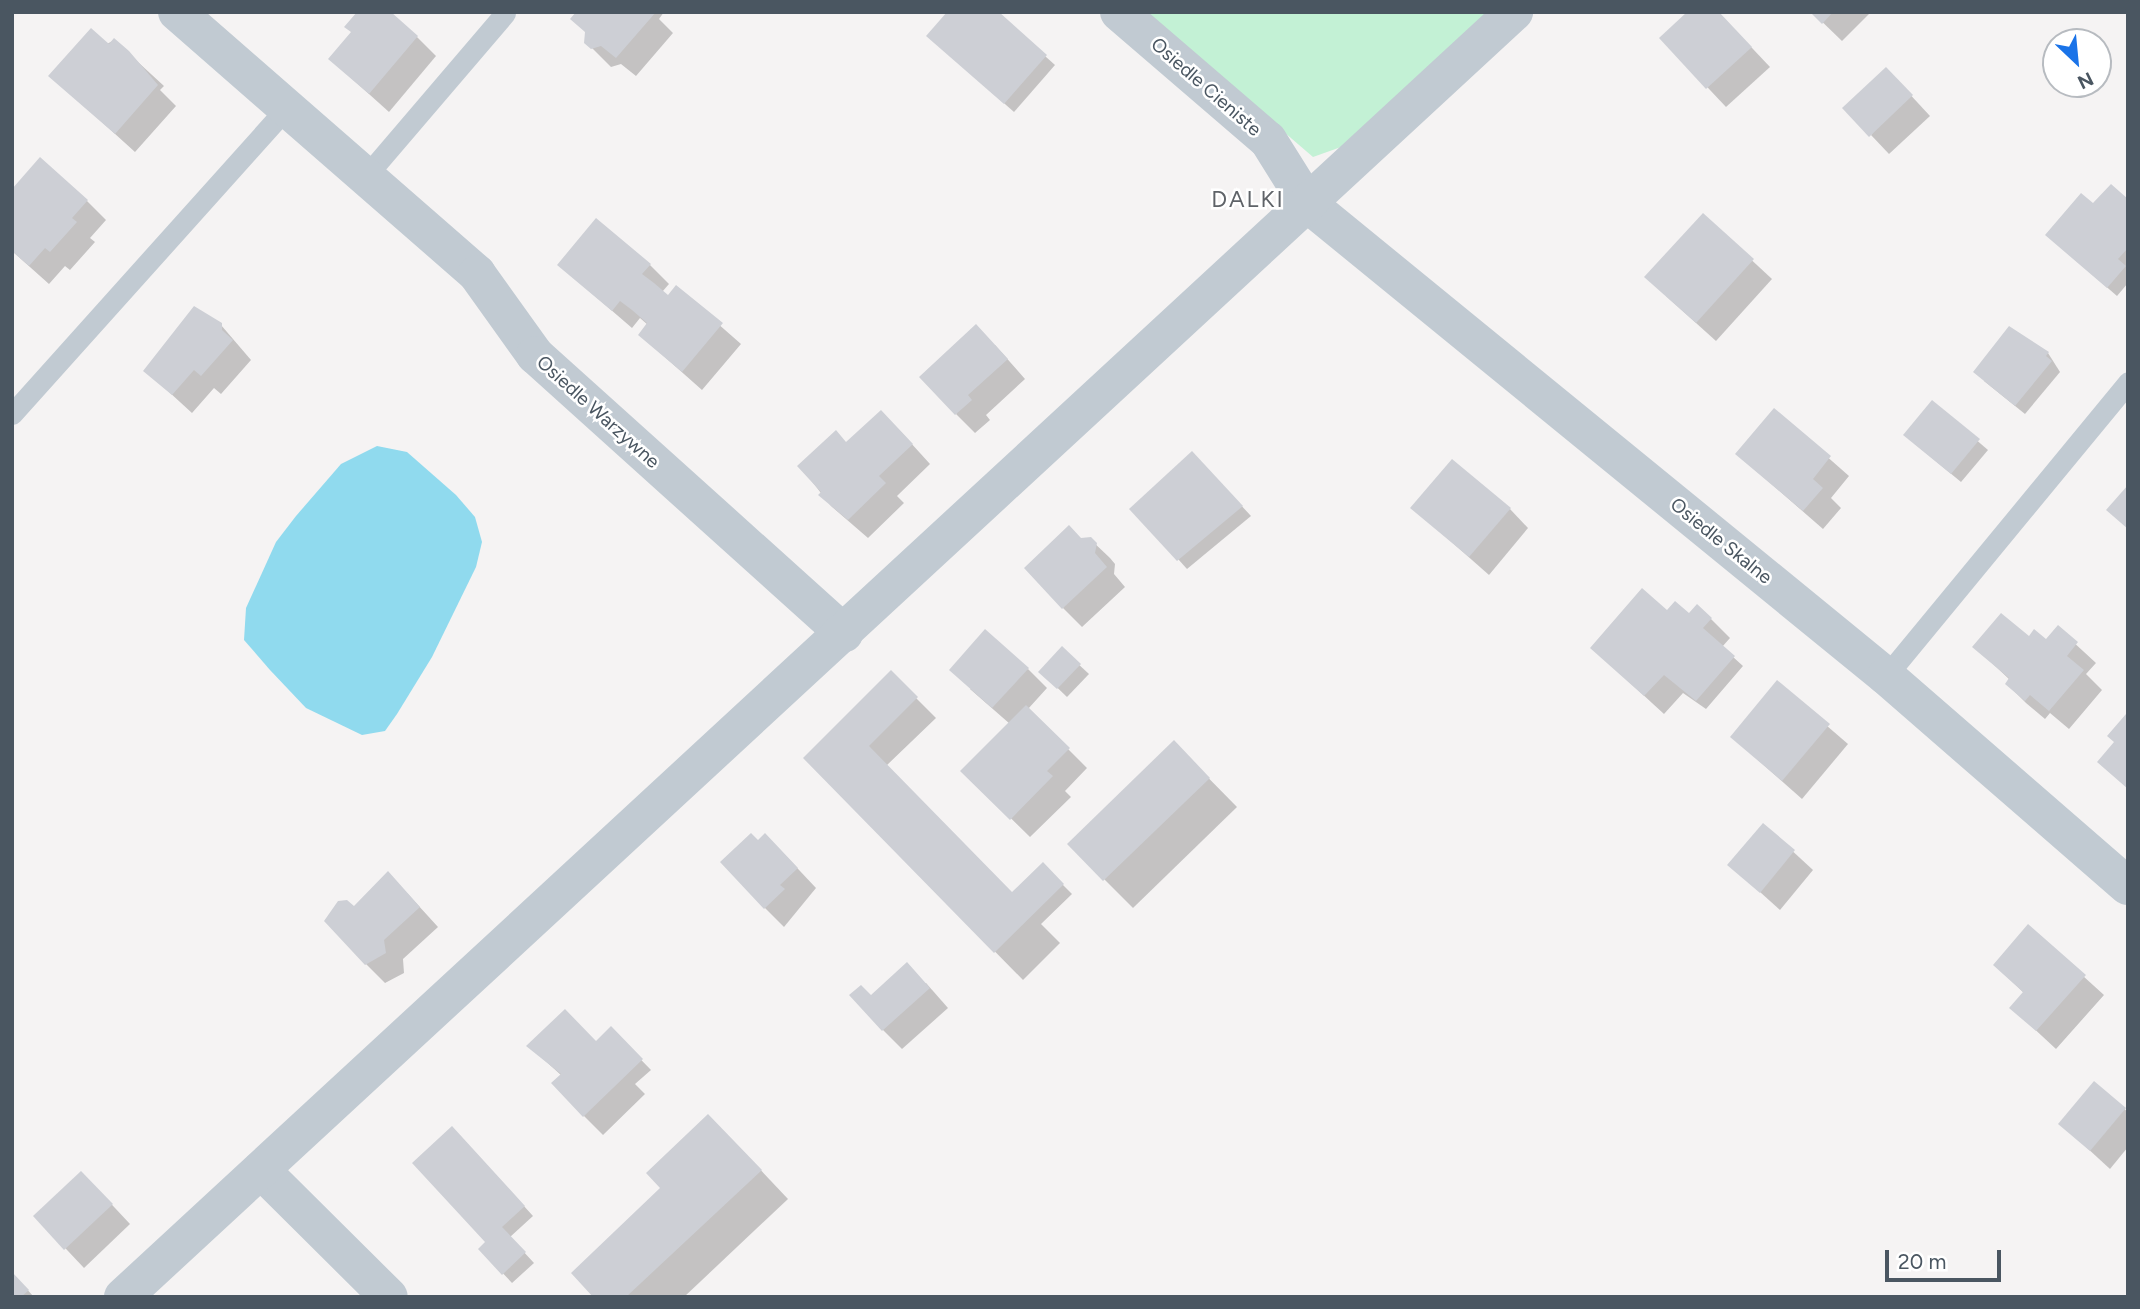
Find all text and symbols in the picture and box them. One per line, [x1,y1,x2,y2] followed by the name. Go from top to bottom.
[2042,28,2112,98] north arrow
[1146,33,1266,141] street label: Osiedle Cieniste
[2074,67,2097,94] text: N
[1212,185,1284,213] district label: DALKI
[532,351,664,473] street label: Osiedle Warzywne
[1666,493,1776,589] street label: Osiedle Skalne
[1888,1236,2004,1280] scale bar
[1898,1249,1946,1274] text: 20 m

